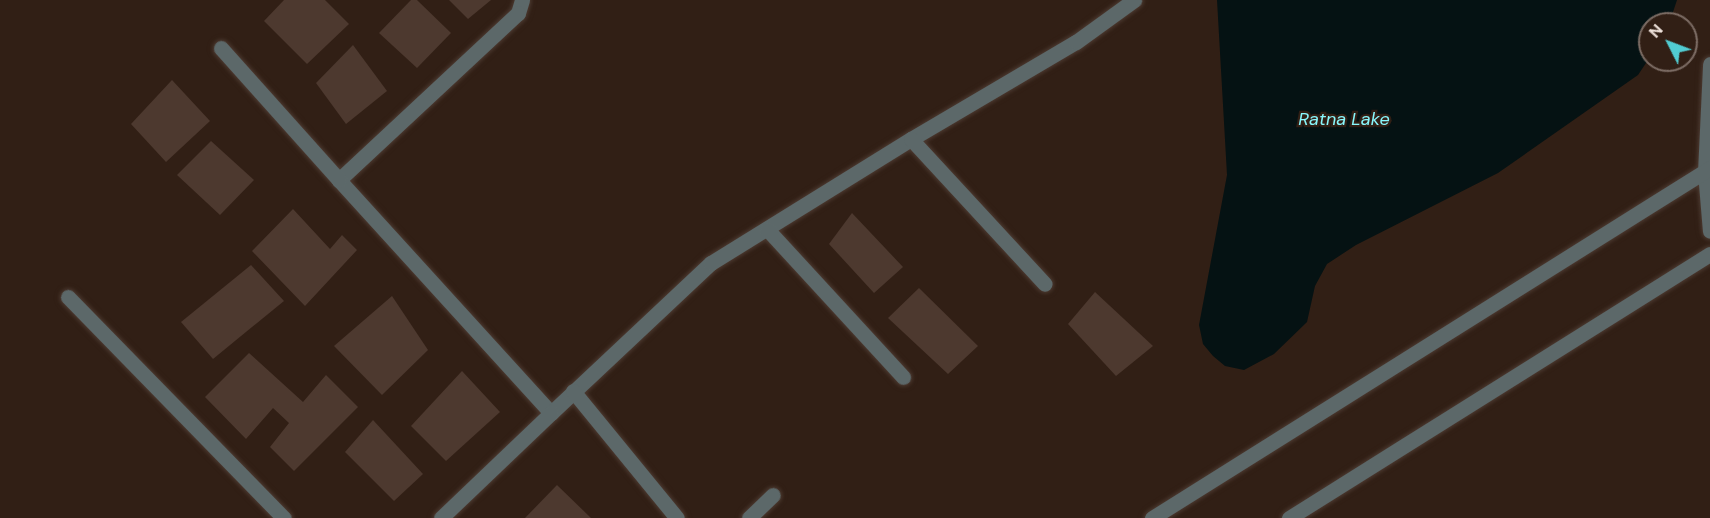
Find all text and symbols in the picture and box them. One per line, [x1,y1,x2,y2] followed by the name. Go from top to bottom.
[1638,12,1698,72] north arrow
[1644,20,1667,42] text: N
[1298,108,1390,130] water label: Ratna Lake

